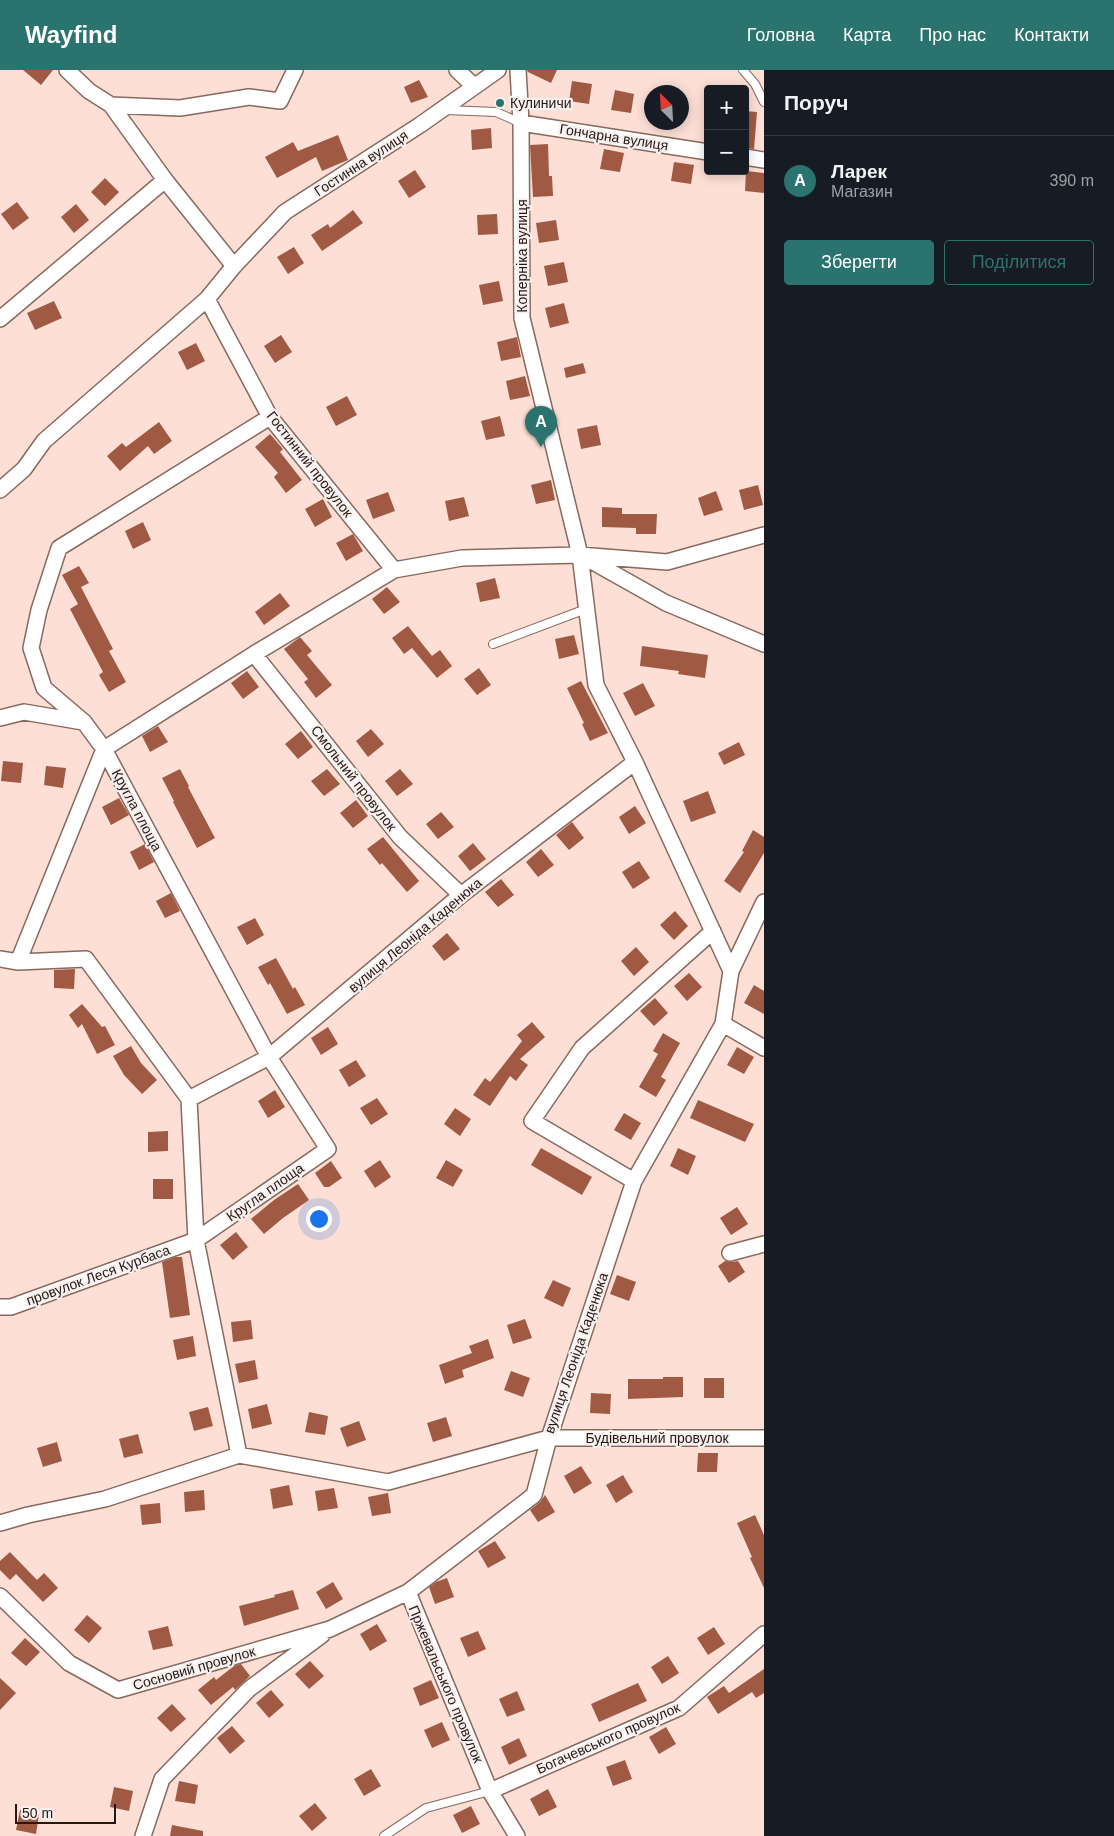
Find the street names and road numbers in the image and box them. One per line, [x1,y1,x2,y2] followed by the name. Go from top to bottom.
[558,121,670,153] street label: Гончарна вулиця
[311,127,411,199] street label: Гостинна вулиця
[514,199,530,313] street label: Коперніка вулиця
[264,408,357,521] street label: Гостинний провулок
[308,722,401,834] street label: Смольний провулок
[109,766,165,854] street label: Кругла площа
[345,874,485,995] street label: вулиця Леоніда Каденюка
[223,1159,307,1224] street label: Кругла площа
[24,1241,172,1308] street label: провулок Леся Курбаса
[541,1270,611,1436] street label: вулиця Леоніда Каденюка
[585,1430,729,1446] street label: Будівельний провулок
[406,1603,487,1766] street label: Пржевальського провулок
[131,1643,258,1693] street label: Сосновий провулок
[534,1699,683,1777] street label: Богачевського провулок

